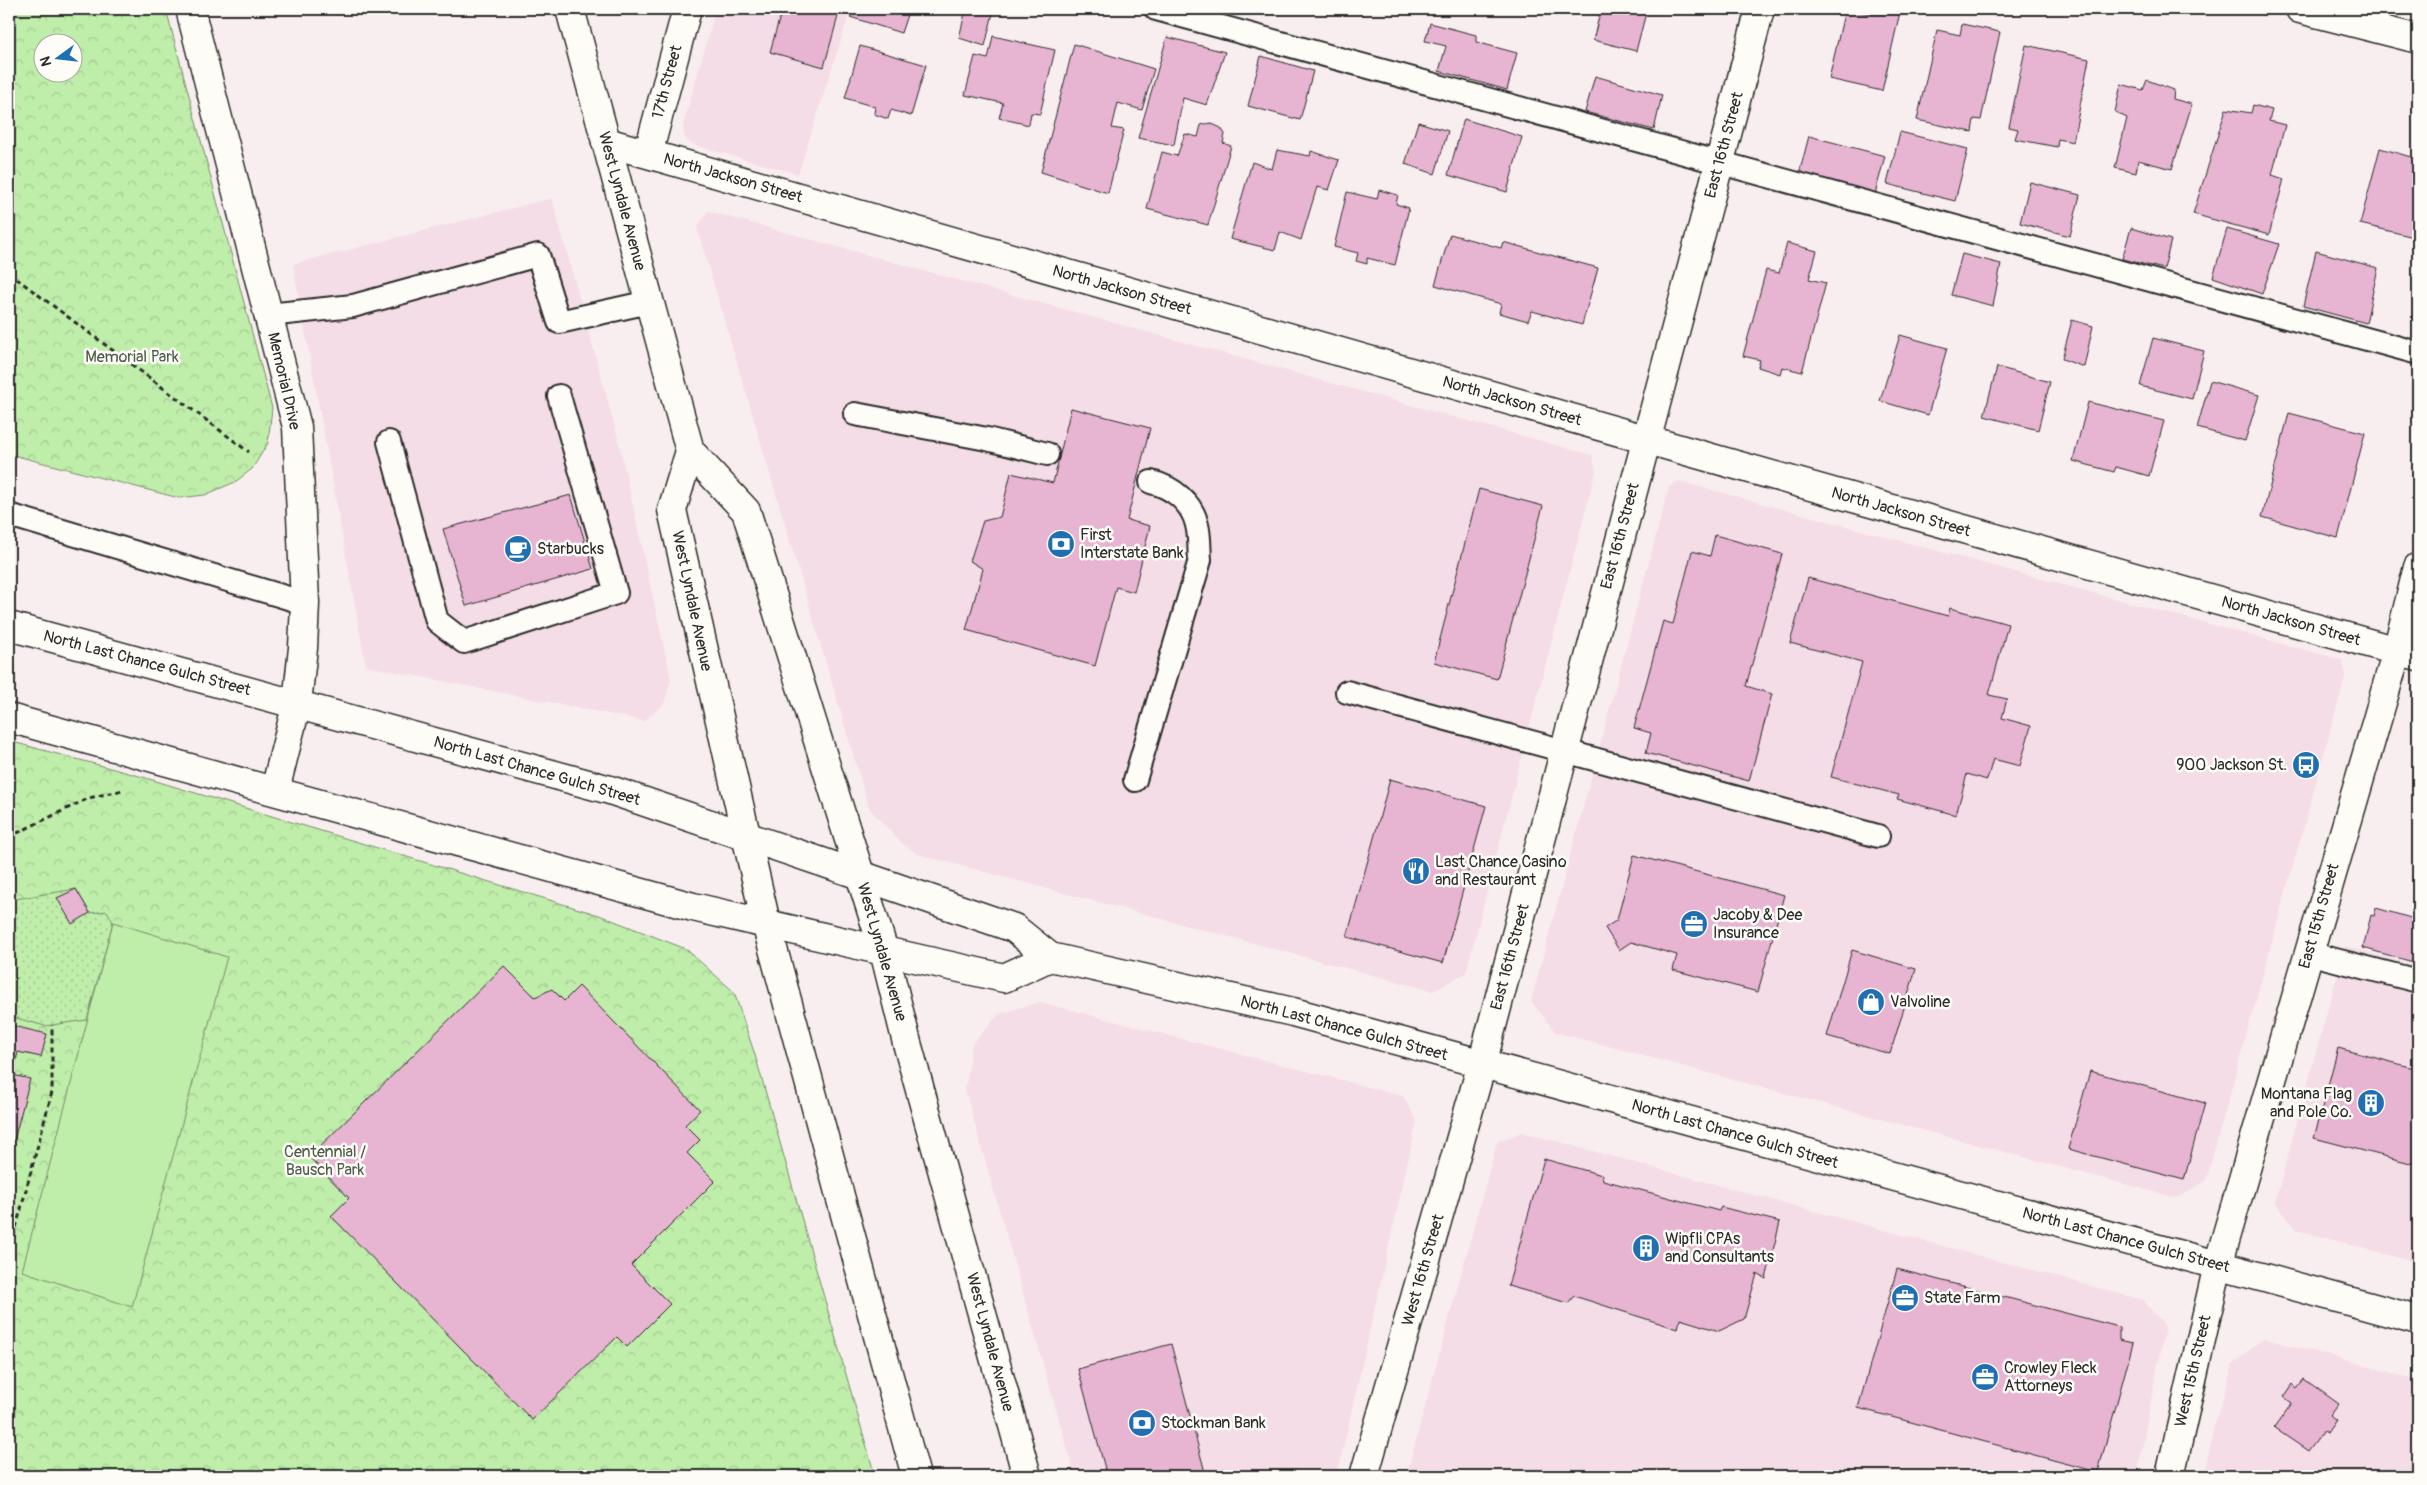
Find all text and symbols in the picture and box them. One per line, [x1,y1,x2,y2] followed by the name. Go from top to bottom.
[32,32,82,82] north arrow
[648,42,687,121] street label: 17th Street
[36,54,55,68] text: N
[1700,89,1748,200] street label: East 16th Street
[594,129,650,273] street label: West Lyndale Avenue
[661,149,805,208] street label: North Jackson Street
[1050,261,1194,320] street label: North Jackson Street
[263,330,305,432] street label: Memorial Drive
[85,347,179,367] park label: Memorial Park
[1440,372,1584,431] street label: North Jackson Street
[1596,480,1644,591] street label: East 16th Street
[1829,483,1973,542] street label: North Jackson Street
[1080,525,1184,563] place label: First Interstate Bank
[667,529,717,673] street label: West Lyndale Avenue
[1046,529,1076,559] bank icon: First Interstate Bank
[503,534,533,564] cafe icon: Starbucks
[537,539,604,559] place label: Starbucks
[2219,592,2363,651] street label: North Jackson Street
[41,626,253,700] street label: North Last Chance Gulch Street
[431,732,643,810] street label: North Last Chance Gulch Street
[2291,750,2321,780] bus stop icon: 900 Jackson St.
[2176,755,2287,775] place label: 900 Jackson St.
[1435,852,1567,890] place label: Last Chance Casino and Restaurant
[1401,856,1431,886] restaurant icon: Last Chance Casino and Restaurant
[2294,861,2344,971] street label: East 15th Street
[853,880,911,1024] street label: West Lyndale Avenue
[1486,901,1534,1012] street label: East 16th Street
[1713,905,1802,943] place label: Jacoby & Dee Insurance
[1679,909,1709,939] office icon: Jacoby & Dee Insurance
[1856,987,1886,1017] shop icon: Valvoline
[1238,991,1450,1065] street label: North Last Chance Gulch Street
[1890,992,1950,1012] place label: Valvoline
[2261,1084,2352,1122] place label: Montana Flag and Pole Co.
[2356,1088,2386,1118] building icon: Montana Flag and Pole Co.
[1629,1095,1841,1173] street label: North Last Chance Gulch Street
[284,1142,366,1180] park label: Centennial / Bausch Park
[2020,1203,2232,1277] street label: North Last Chance Gulch Street
[1398,1211,1449,1328] street label: West 16th Street
[1665,1229,1774,1267] place label: Wipfli CPAs and Consultants
[1631,1233,1661,1263] building icon: Wipfli CPAs and Consultants
[962,1270,1018,1414] street label: West Lyndale Avenue
[1890,1283,1920,1313] office icon: State Farm
[1924,1288,2001,1308] place label: State Farm
[2170,1312,2216,1429] street label: West 15th Street
[2004,1358,2097,1396] place label: Crowley Fleck Attorneys
[1970,1362,2000,1392] office icon: Crowley Fleck Attorneys
[1127,1408,1157,1438] bank icon: Stockman Bank
[1161,1413,1266,1433] place label: Stockman Bank

